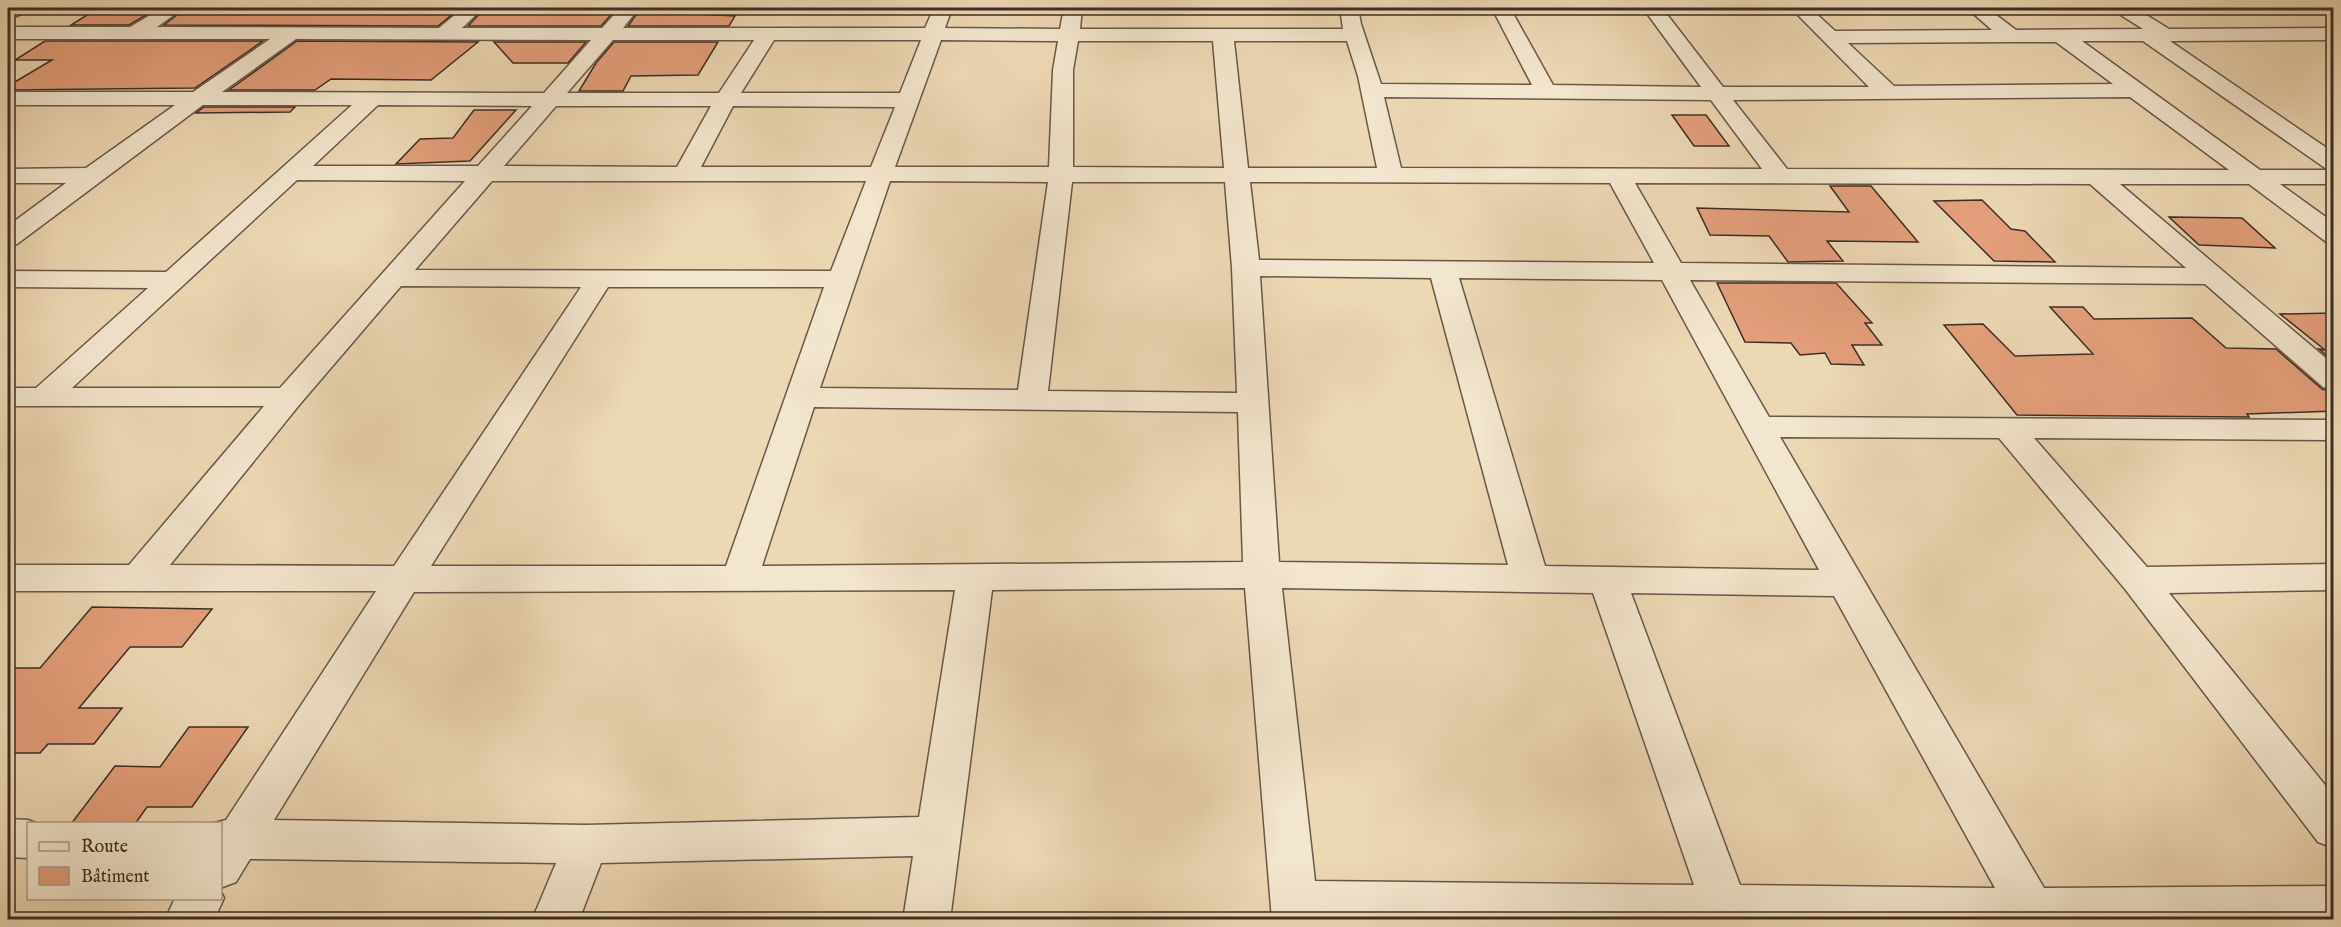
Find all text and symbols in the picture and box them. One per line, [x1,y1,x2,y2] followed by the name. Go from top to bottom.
[27,822,222,900] legend
[81,836,128,859] text: Route
[81,866,150,889] text: Bâtiment

